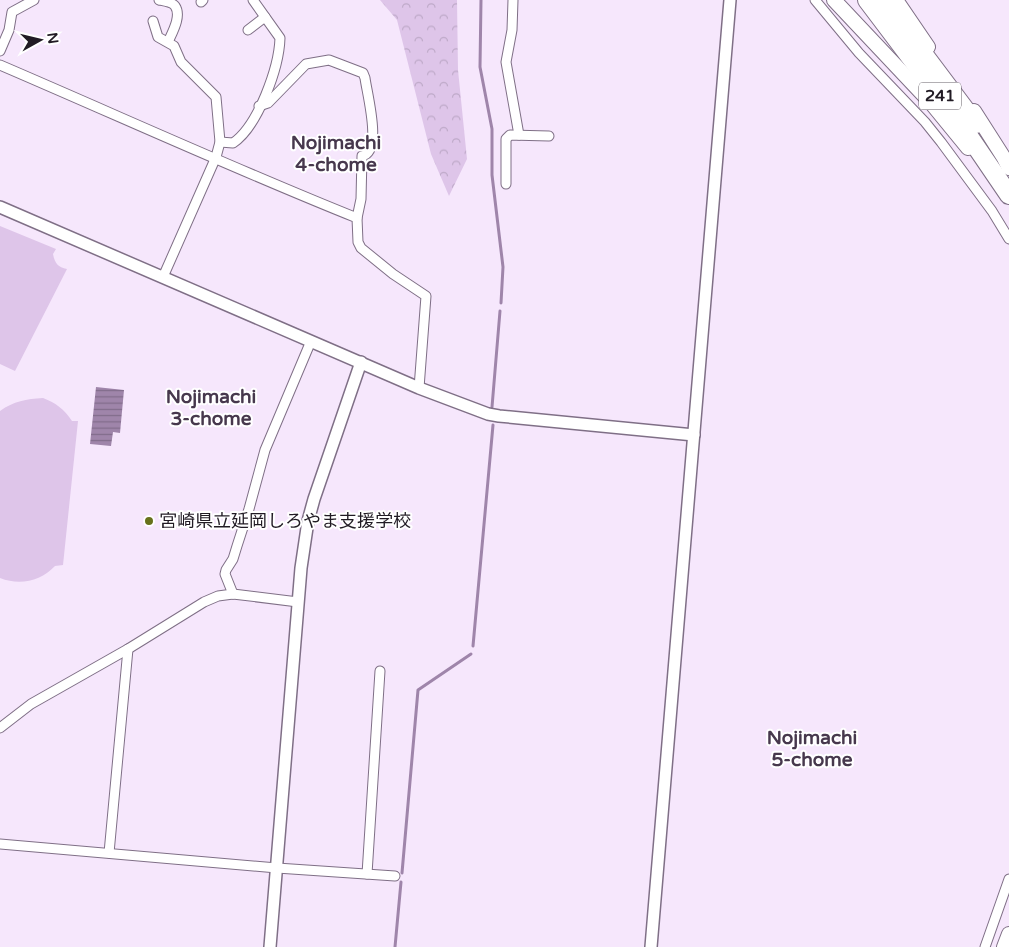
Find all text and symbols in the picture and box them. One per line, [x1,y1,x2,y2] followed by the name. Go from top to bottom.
[15,15,65,65] north arrow
[43,32,62,45] text: N
[919,82,961,110] road number: 241
[291,132,381,176] district label: Nojimachi 4-chome
[166,386,256,430] district label: Nojimachi 3-chome
[159,510,411,532] place label: 宮崎県立延岡しろやま支援学校
[143,515,155,527] marker: 宮崎県立延岡しろやま支援学校
[767,727,857,771] district label: Nojimachi 5-chome

